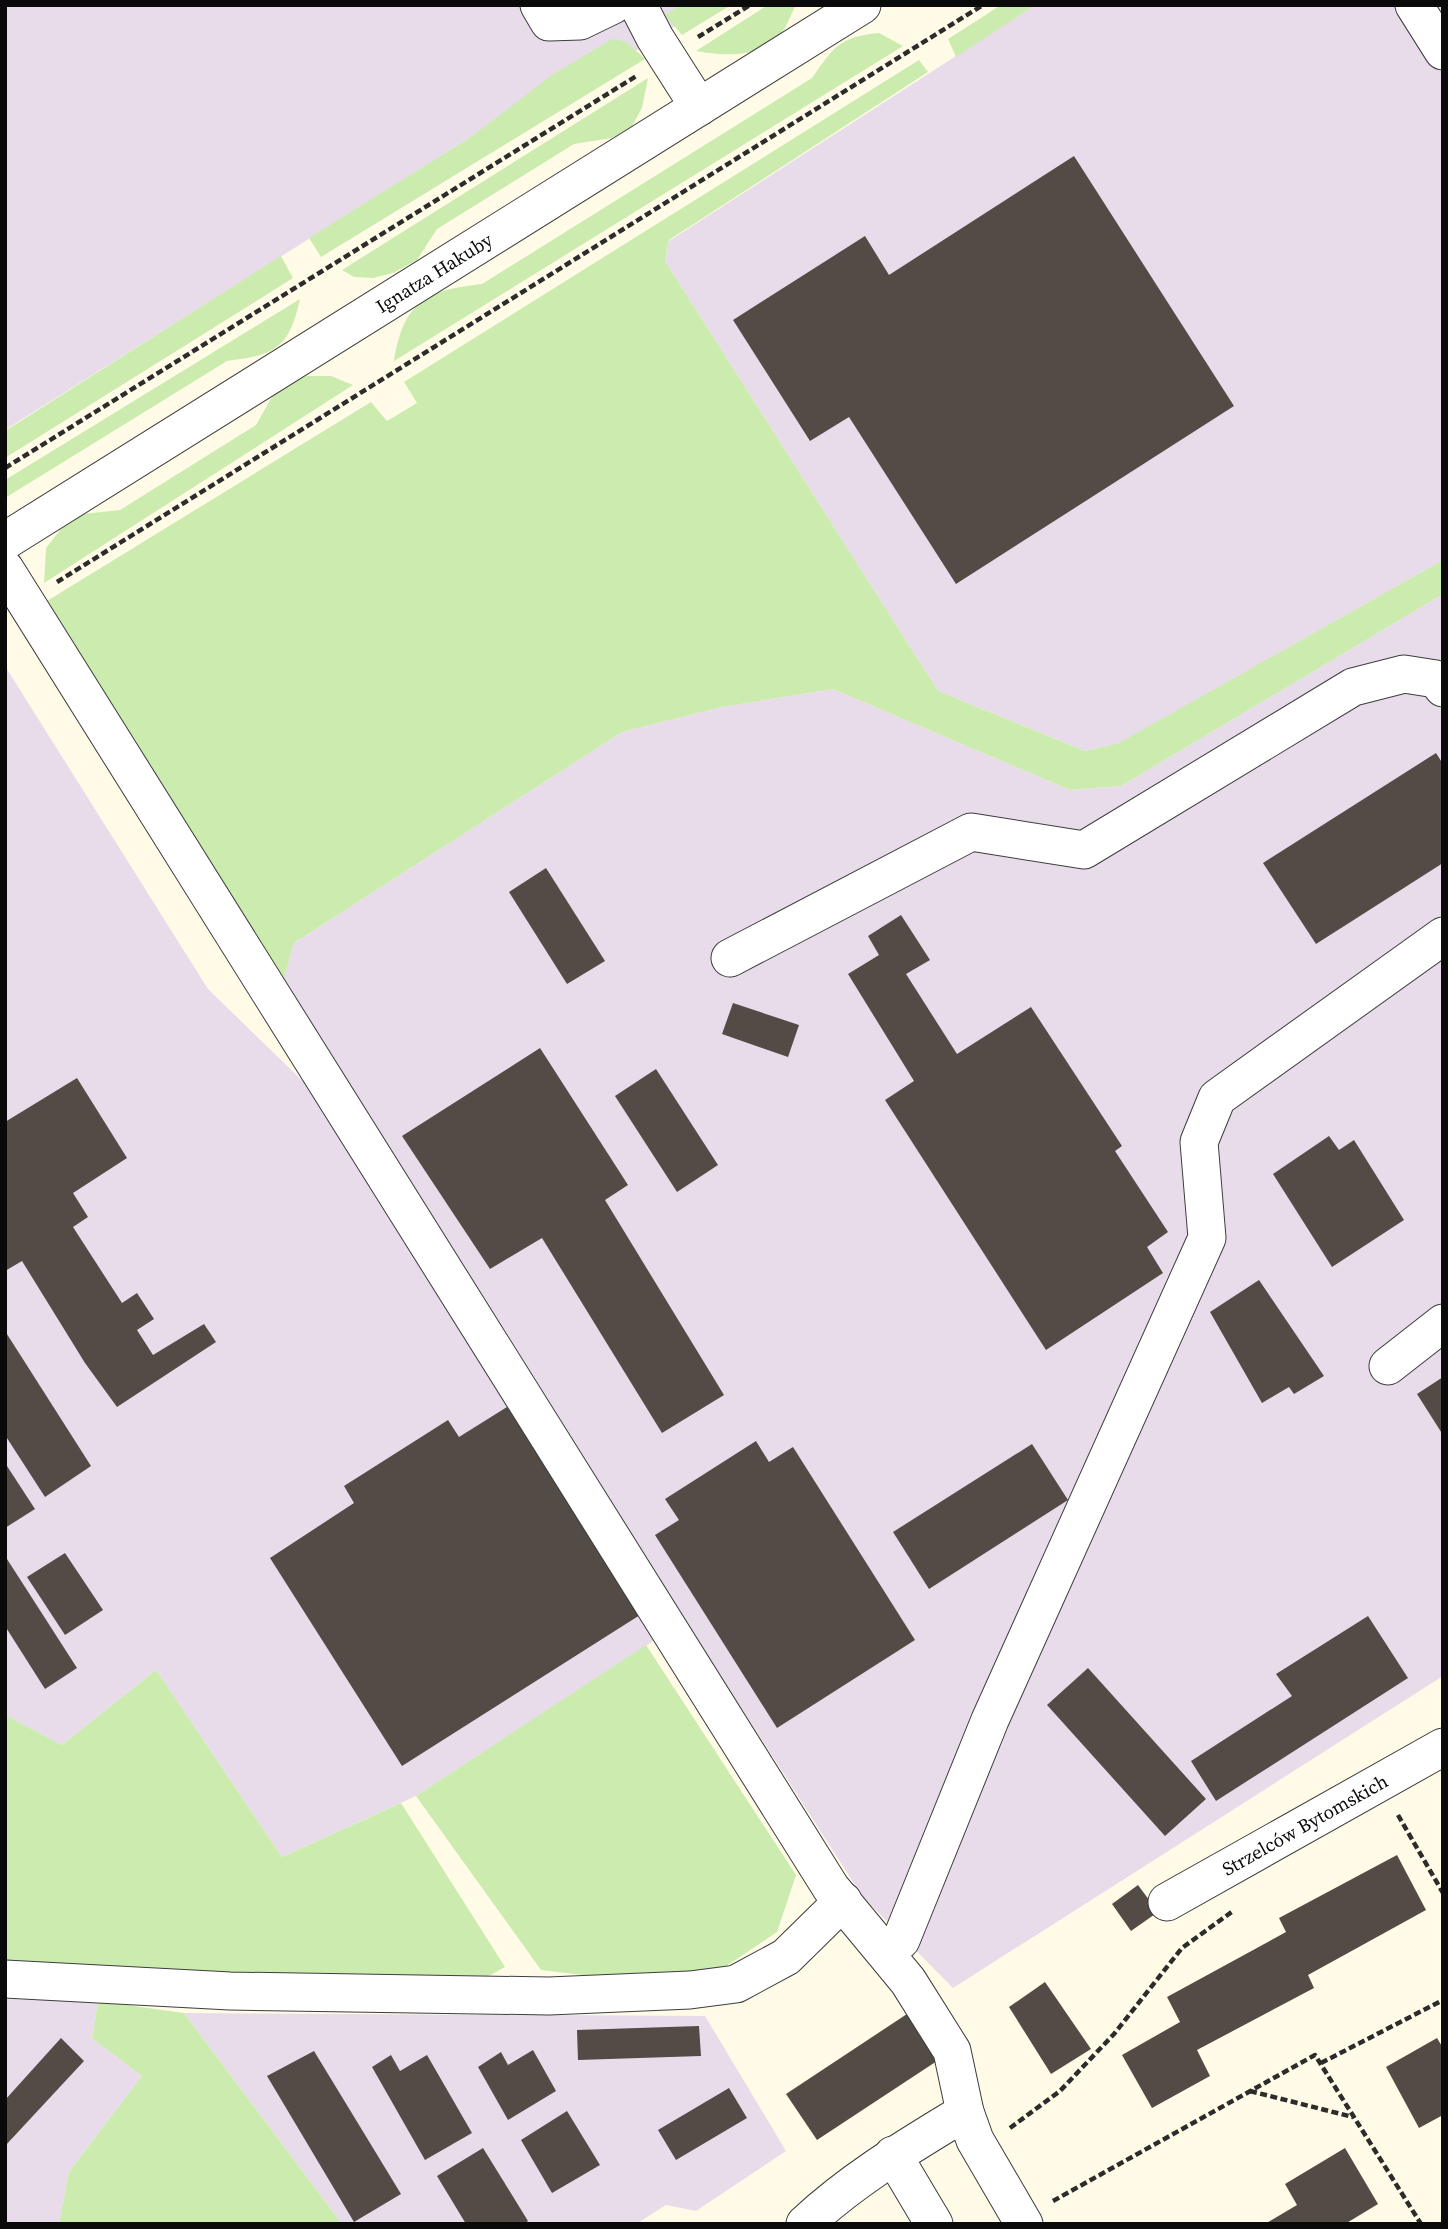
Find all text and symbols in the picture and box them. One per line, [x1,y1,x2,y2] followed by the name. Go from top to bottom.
[371,226,497,319] street label: Ignatza Hakuby
[1217,1768,1392,1882] street label: Strzelców Bytomskich

